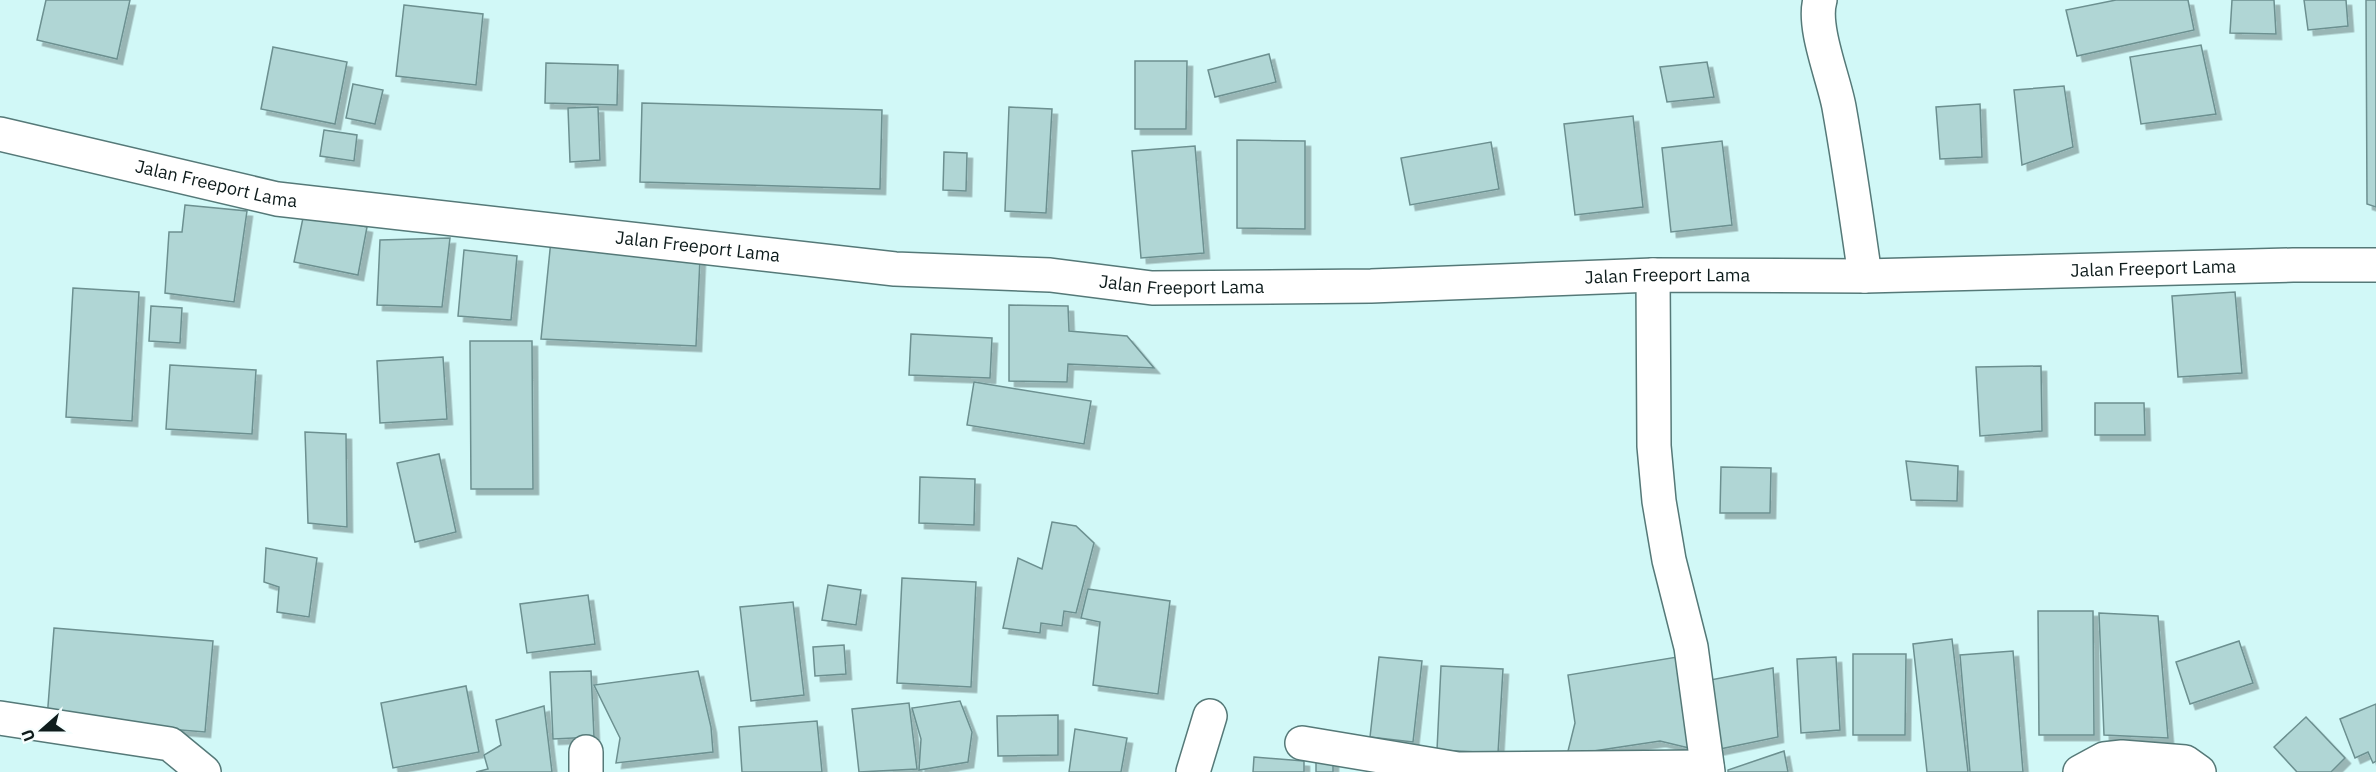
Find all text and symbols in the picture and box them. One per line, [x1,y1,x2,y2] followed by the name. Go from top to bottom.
[133,154,299,212] street label: Jalan Freeport Lama
[614,225,782,267] street label: Jalan Freeport Lama
[2070,254,2237,282] street label: Jalan Freeport Lama
[1584,263,1751,289] street label: Jalan Freeport Lama
[1098,269,1265,299] street label: Jalan Freeport Lama
[12,700,72,760] north arrow
[17,727,39,744] text: U

